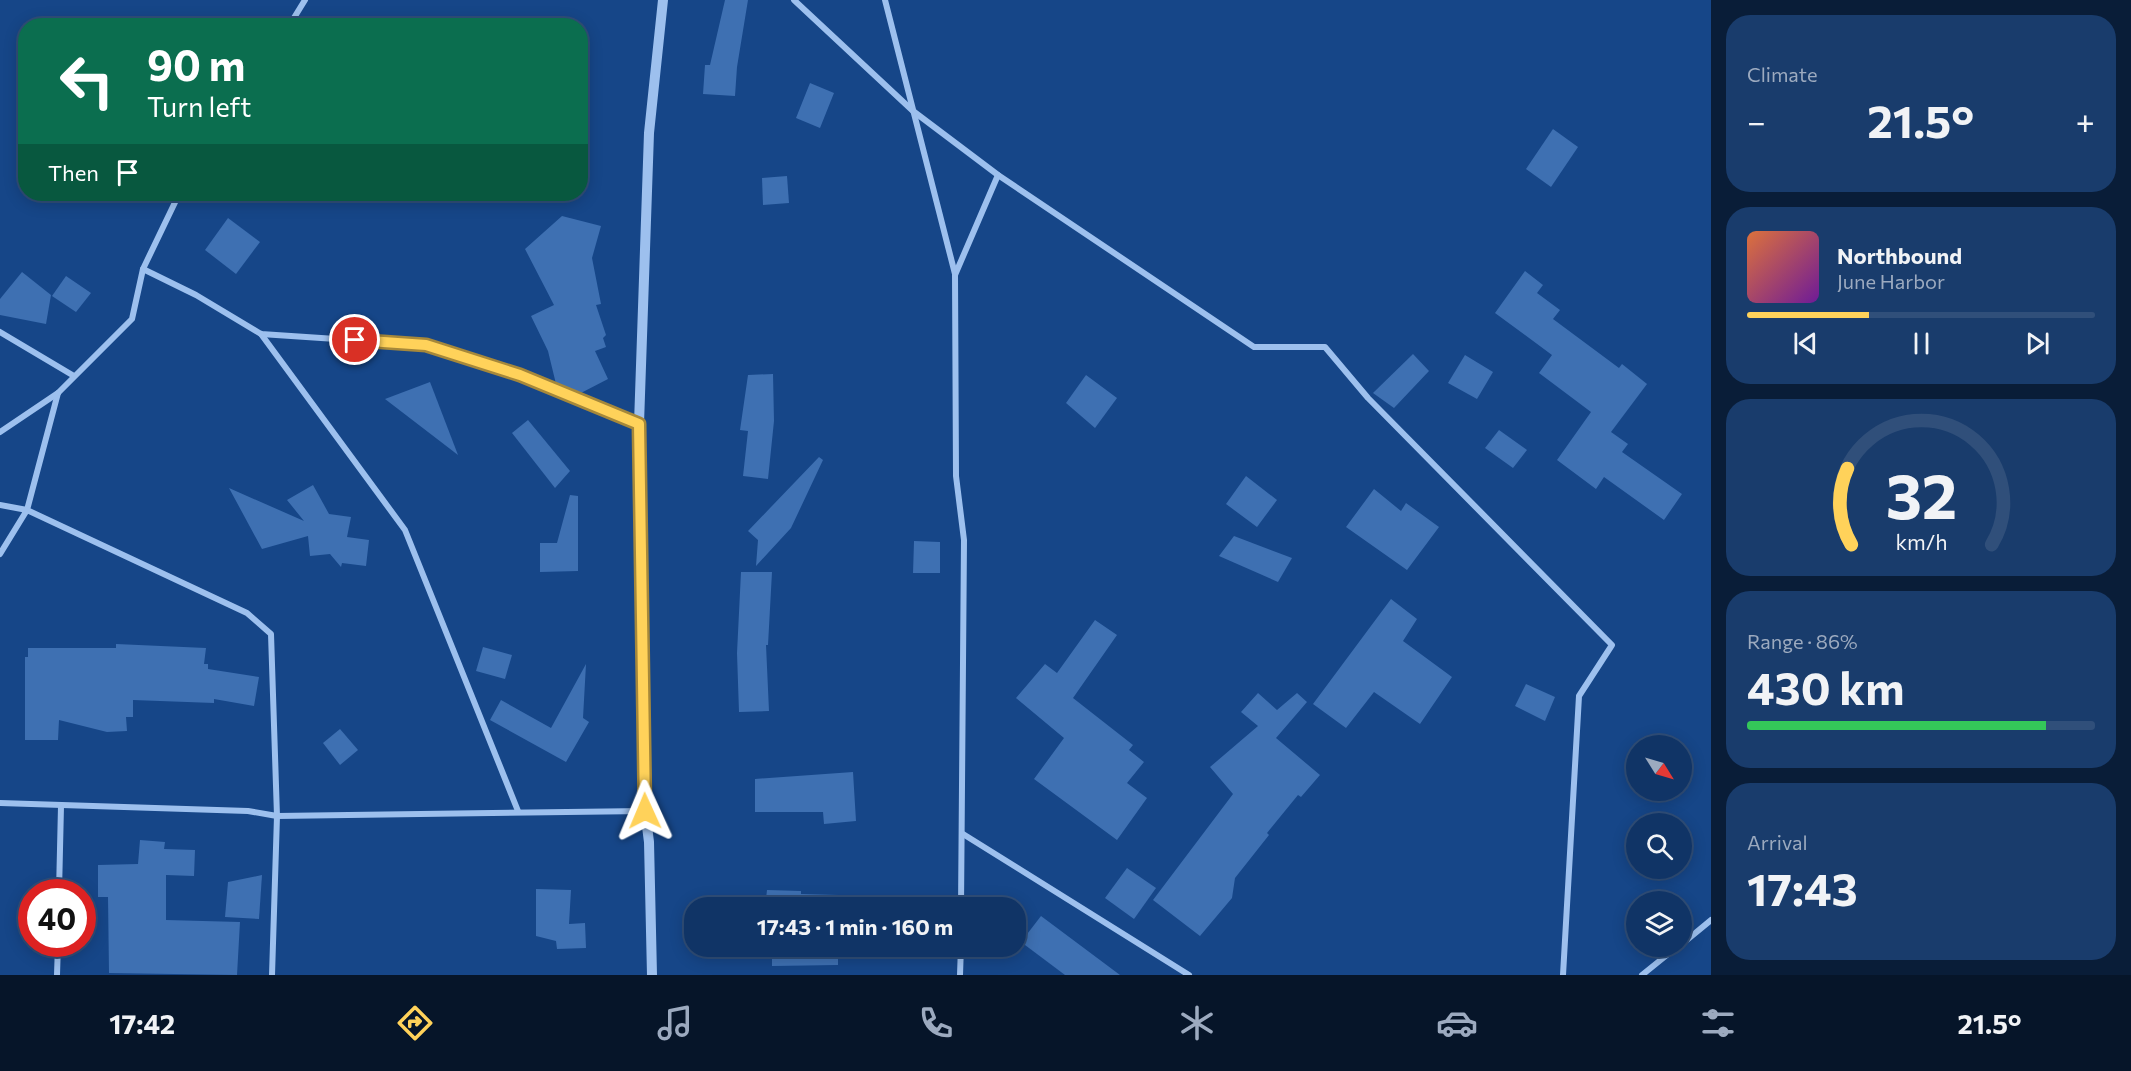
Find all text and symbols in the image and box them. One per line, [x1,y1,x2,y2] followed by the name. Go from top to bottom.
[147,38,246,90] text: 90 m
[48,42,126,120] icon: left
[1747,62,1817,86] text: Climate
[147,90,251,123] text: Turn left
[1867,92,1974,147] text: 21.5°
[1747,100,1766,141] text: −
[2076,100,2095,141] text: +
[111,156,144,189] icon: arrive
[48,159,99,186] text: Then
[1837,242,1962,269] text: Northbound
[1837,269,1945,293] text: June Harbor
[329,314,380,365] pin
[338,323,371,356] icon: arrive
[1789,327,1822,360] icon: previous
[1905,327,1938,360] icon: pause
[2021,327,2054,360] icon: next
[1885,456,1957,532] text: 32
[1895,528,1947,554] text: km/h
[1747,629,1858,653] text: Range · 86%
[1747,659,1904,714] text: 430 km
[1626,735,1692,801] north arrow
[1626,735,1692,957] map controls
[613,779,677,843] position arrow
[1626,813,1692,879] button: search
[1747,830,1808,854] text: Arrival
[1747,860,1858,915] text: 17:43
[18,879,96,957] speed limit sign: 40
[1626,891,1692,957] button: layers
[757,913,953,940] text: 17:43 · 1 min · 160 m
[394,1002,436,1044] icon: directions
[654,1002,696,1044] icon: music
[915,1002,957,1044] icon: phone
[1176,1002,1218,1044] icon: climate
[1436,1002,1478,1044] icon: car
[1697,1002,1739,1044] icon: filters
[109,1007,175,1040] text: 17:42
[1957,1007,2022,1040] text: 21.5°

